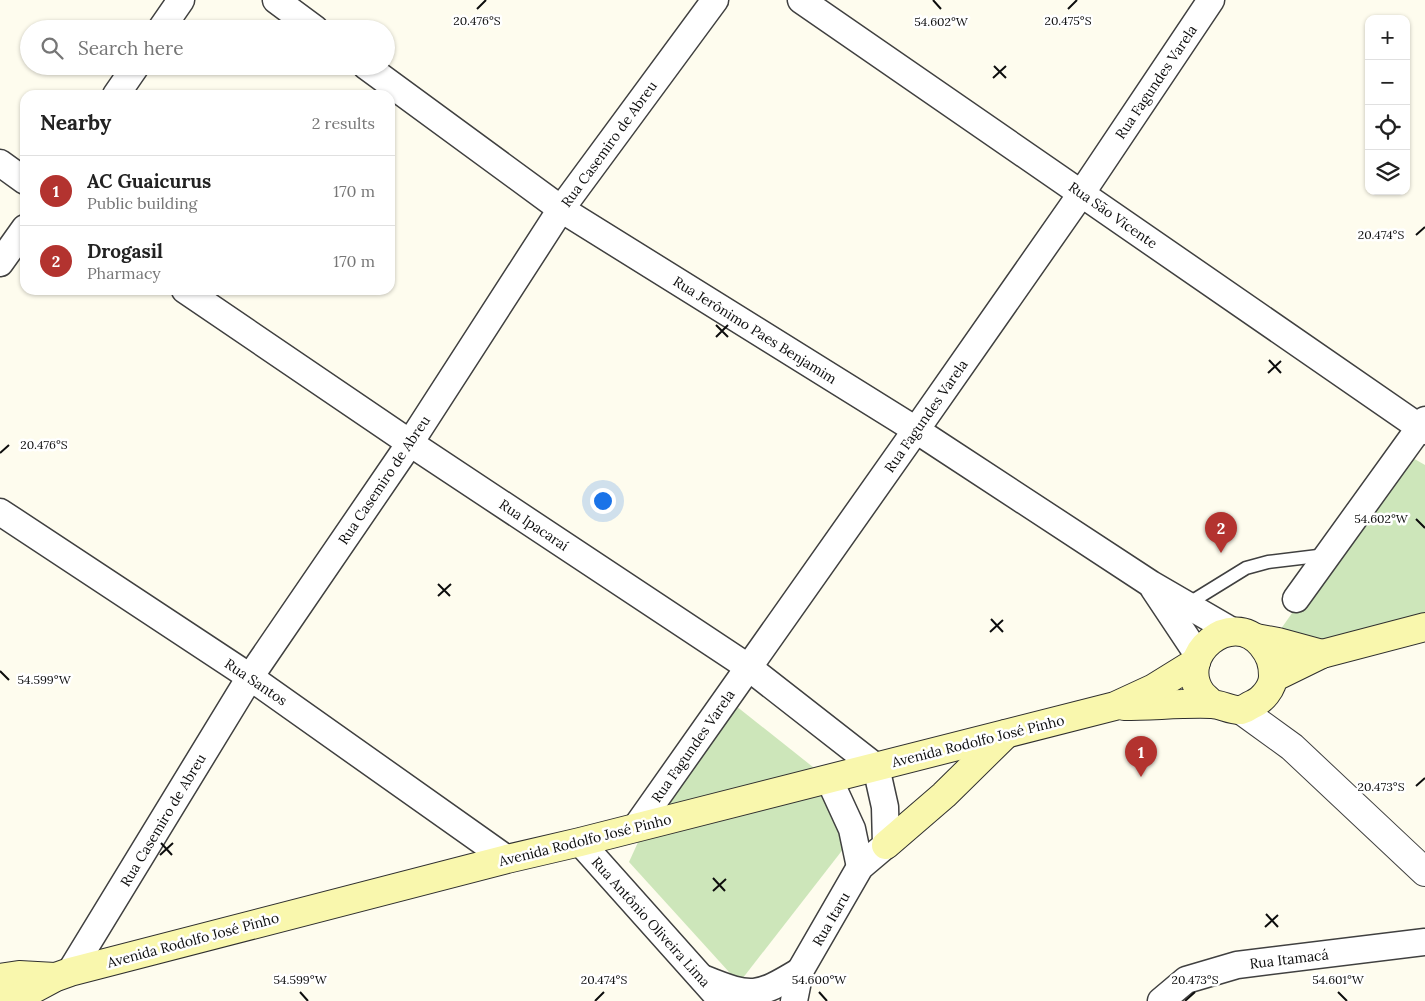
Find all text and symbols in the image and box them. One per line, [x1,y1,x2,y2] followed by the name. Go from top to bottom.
[453,13,501,28] text: 20.476°S
[1045,13,1092,28] text: 20.475°S
[914,14,969,29] text: 54.602°W
[1365,15,1410,195] map controls
[1365,15,1410,60] button: +
[20,20,395,75] search box
[1111,22,1201,142] street label: Rua Fagundes Varela
[38,34,66,62] icon: search
[78,36,184,60] text: Search here
[1365,60,1410,105] button: −
[557,77,661,211] street label: Rua Casemiro de Abreu
[1365,105,1410,150] button: locate
[40,109,111,136] text: Nearby
[312,113,375,133] text: 2 results
[1365,150,1410,195] button: layers
[87,169,211,193] text: AC Guaicurus
[1065,178,1161,253] street label: Rua São Vicente
[53,181,59,201] text: 1
[333,181,375,201] text: 170 m
[87,193,197,213] text: Public building
[1358,227,1404,242] text: 20.474°S
[87,239,163,263] text: Drogasil
[52,251,60,271] text: 2
[333,251,375,271] text: 170 m
[87,263,161,283] text: Pharmacy
[670,272,841,388] street label: Rua Jerônimo Paes Benjamim
[880,356,972,476] street label: Rua Fagundes Varela
[334,412,434,548] street label: Rua Casemiro de Abreu
[20,437,68,452] text: 20.476°S
[590,488,616,514] your location
[496,495,572,555] street label: Rua Ipacaraí
[1354,511,1409,526] text: 54.602°W
[1205,512,1237,553] pin: 2
[221,654,291,710] street label: Rua Santos
[17,672,72,687] text: 54.599°W
[647,686,739,806] street label: Rua Fagundes Varela
[889,711,1066,771] street label: Avenida Rodolfo José Pinho
[1125,736,1157,777] pin: 1
[116,750,210,890] street label: Rua Casemiro de Abreu
[1357,779,1405,794] text: 20.473°S
[496,810,673,870] street label: Avenida Rodolfo José Pinho
[588,853,714,991] street label: Rua Antônio Oliveira Lima
[808,889,854,949] street label: Rua Itaru
[104,908,281,972] street label: Avenida Rodolfo José Pinho
[1248,945,1330,973] street label: Rua Itamacá
[273,972,328,987] text: 54.599°W
[581,972,627,987] text: 20.474°S
[792,972,847,987] text: 54.600°W
[1171,972,1219,987] text: 20.473°S
[1312,972,1365,987] text: 54.601°W

